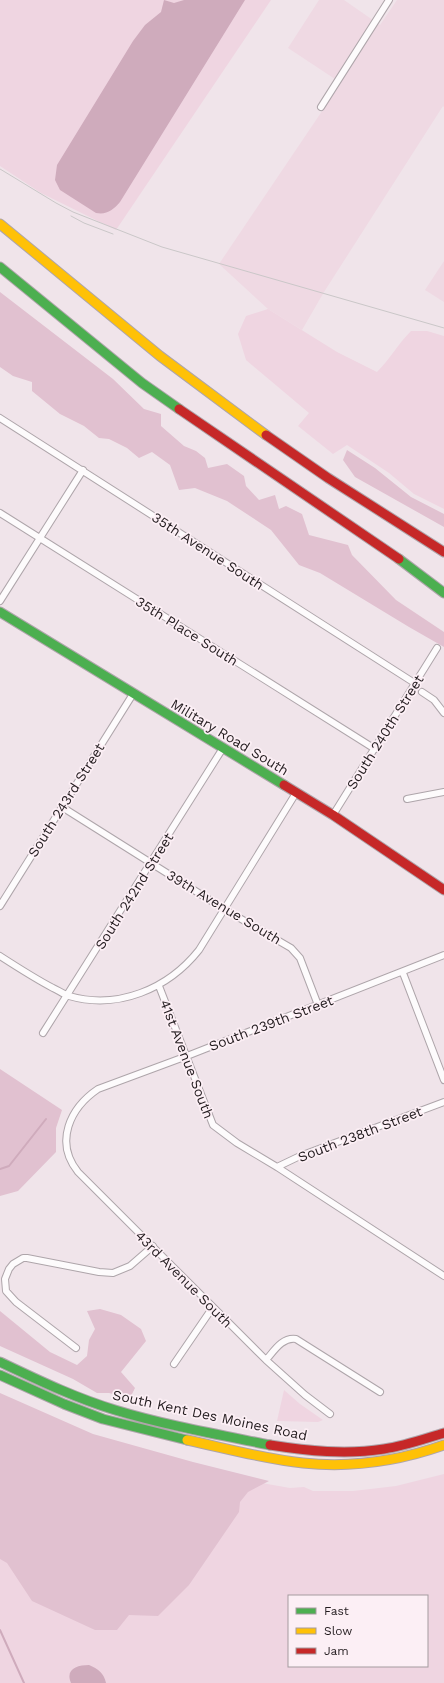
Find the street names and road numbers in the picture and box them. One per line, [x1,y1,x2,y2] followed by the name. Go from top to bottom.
[149,509,267,593] street label: 35th Avenue South
[133,593,241,669] street label: 35th Place South
[343,672,427,792] street label: South 240th Street
[168,696,292,778] street label: Military Road South
[25,740,108,860] street label: South 243rd Street
[92,830,176,952] street label: South 242nd Street
[164,867,284,947] street label: 39th Avenue South
[207,992,335,1054] street label: South 239th Street
[157,997,217,1121] street label: 41st Avenue South
[296,1103,424,1165] street label: South 238th Street
[132,1227,236,1331] street label: 43rd Avenue South
[111,1387,309,1443] street label: South Kent Des Moines Road

